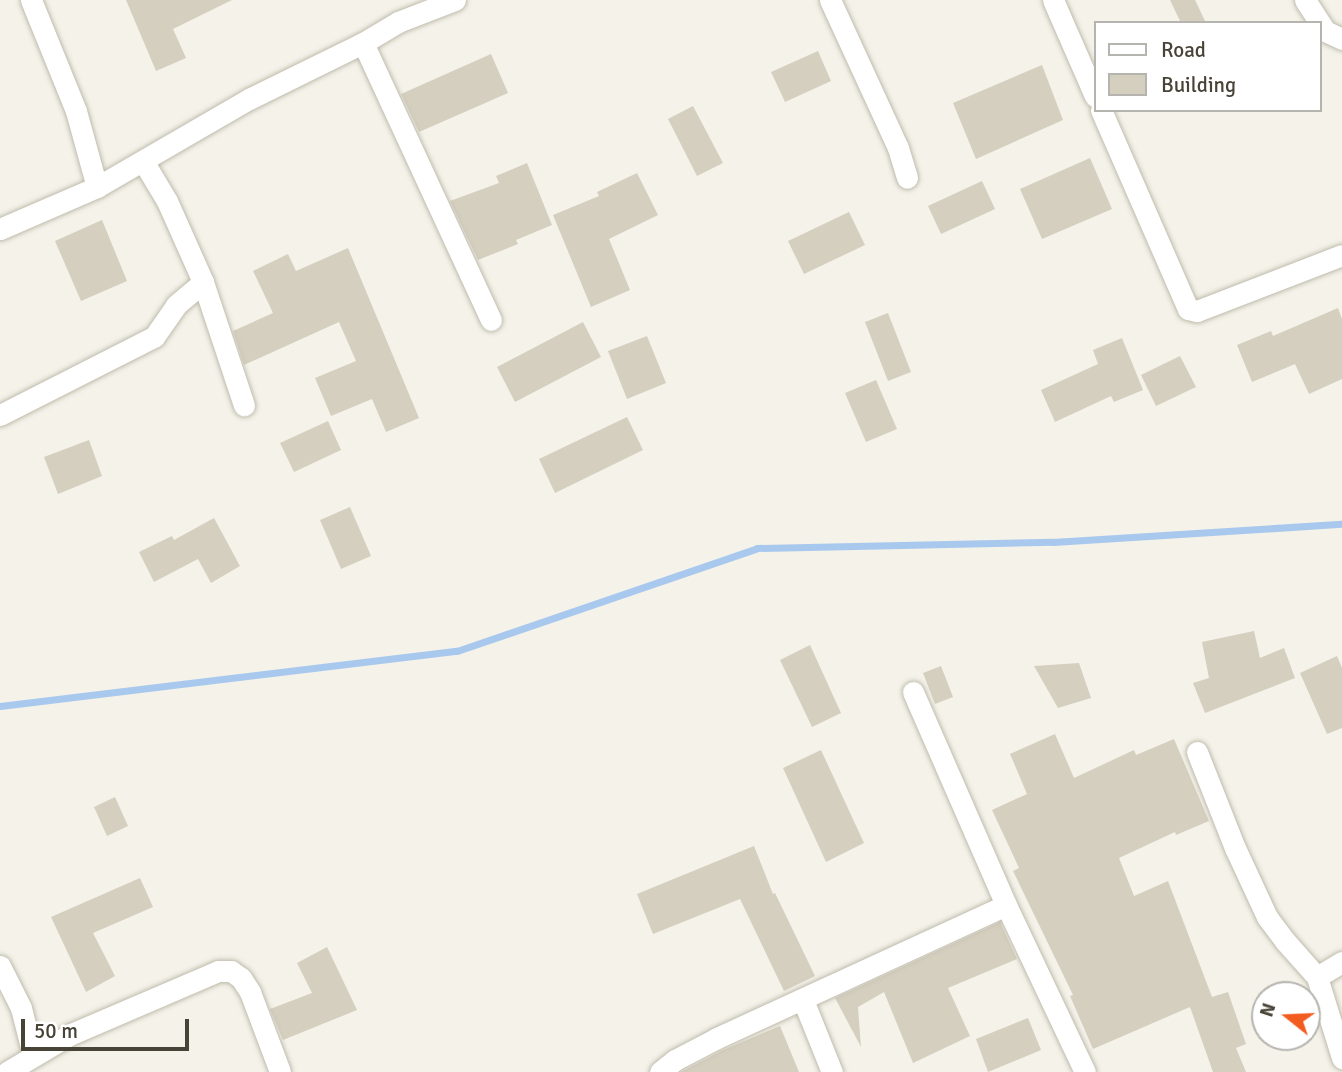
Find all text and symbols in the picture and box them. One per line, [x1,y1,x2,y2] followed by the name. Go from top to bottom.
[1094,21,1321,112] legend
[1161,37,1206,63] text: Road
[1161,72,1236,98] text: Building
[1251,981,1321,1051] north arrow
[1254,1000,1281,1020] text: N
[24,1006,192,1050] scale bar
[34,1018,78,1044] text: 50 m

